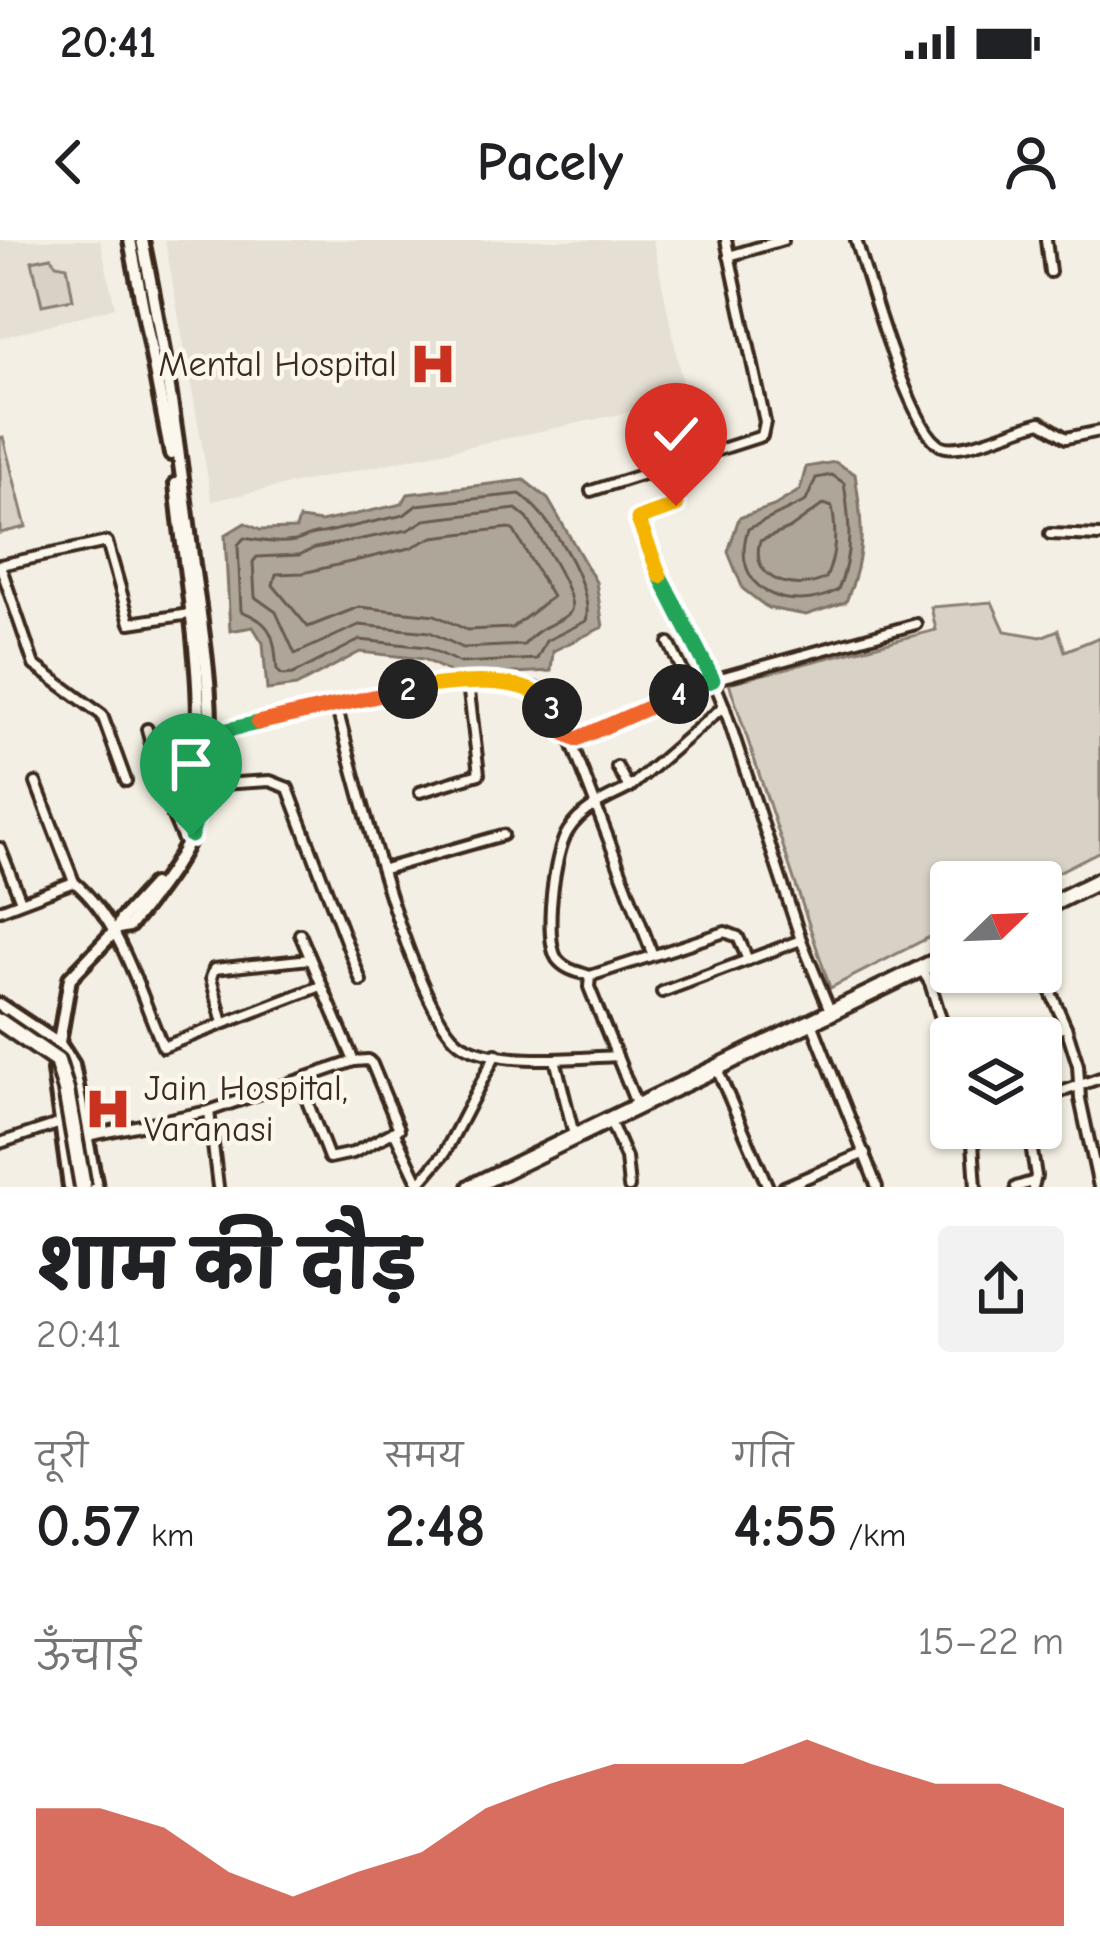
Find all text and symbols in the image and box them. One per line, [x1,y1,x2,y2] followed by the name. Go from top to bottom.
[60,16,156,68] text: 20:41
[36,129,102,195] icon: back
[998,129,1064,195] icon: person
[477,131,623,194] text: Pacely
[408,339,458,389] hospital icon: Mental Hospital
[158,344,397,385] place label: Mental Hospital
[625,383,727,506] pin
[643,401,709,467] icon: check
[378,659,438,719] pin: 2
[649,664,709,724] pin: 4
[400,670,416,708] text: 2
[671,675,687,713] text: 4
[522,678,582,738] pin: 3
[544,689,560,727] text: 3
[140,713,242,836] pin
[158,731,224,797] icon: arrive
[930,861,1062,993] north arrow
[930,861,1062,1149] map controls
[930,1017,1062,1149] button: layers
[144,1068,348,1150] place label: Jain Hospital, Varanasi
[83,1084,133,1134] hospital icon: Jain Hospital, Varanasi
[938,1226,1064,1352] button: share
[36,1229,418,1305] text: शाम की दौड़
[36,1312,122,1357] text: 20:41
[36,1437,88,1475] text: दूरी
[385,1437,463,1475] text: समय
[733,1437,793,1475] text: गति
[36,1492,140,1561] text: 0.57
[385,1492,486,1561] text: 2:48
[733,1492,838,1561] text: 4:55
[140,1516,194,1554] text: km
[838,1516,906,1554] text: /km
[918,1619,1064,1664] text: 15–22 m
[36,1634,141,1679] text: ऊँचाई

